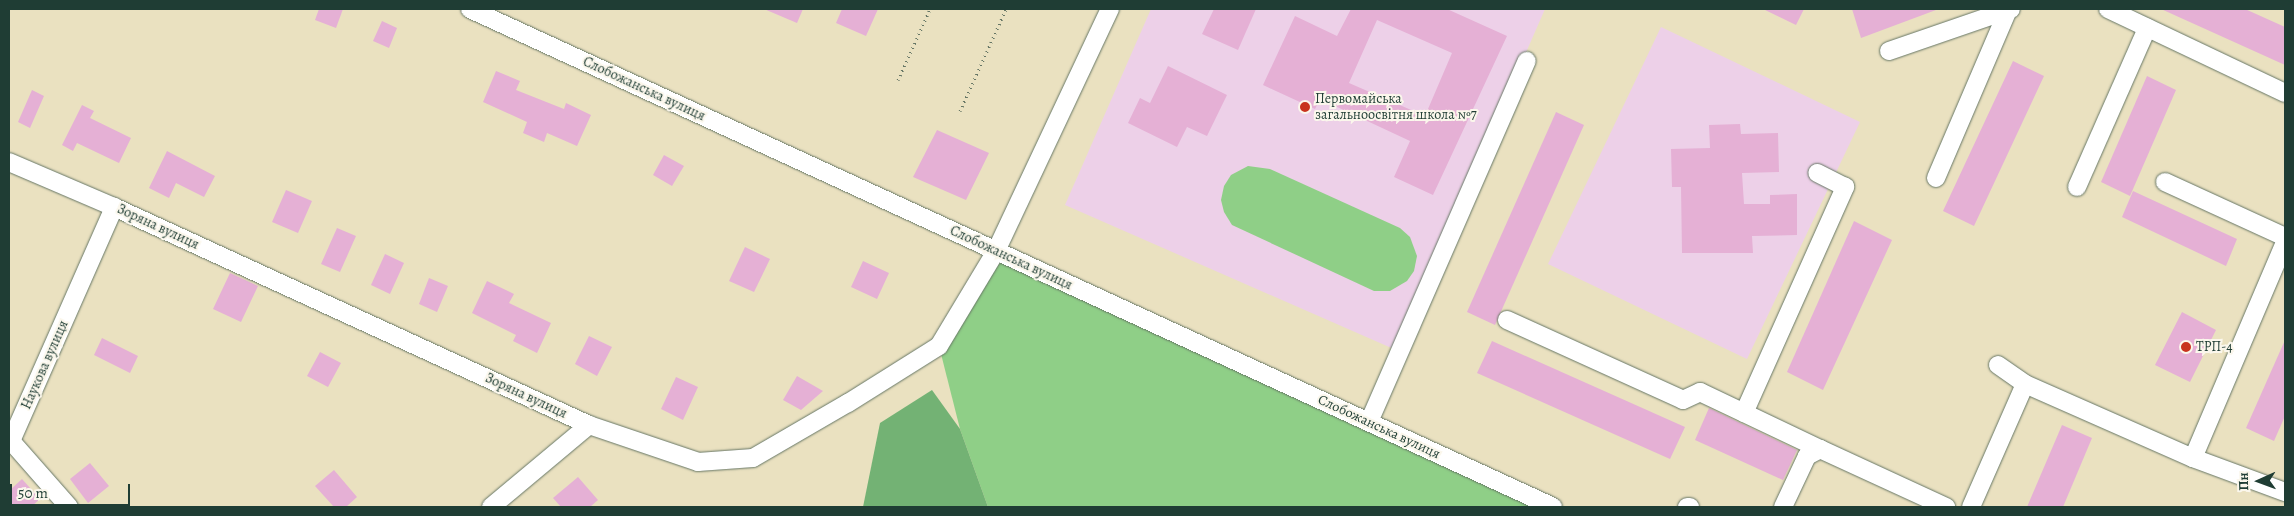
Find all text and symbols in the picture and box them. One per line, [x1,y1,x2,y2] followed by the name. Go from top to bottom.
[580,53,708,125] street label: Слобожанська вулиця
[1315,91,1477,124] place label: Первомайська загальноосвітня школа №7
[1299,101,1311,113] marker: Первомайська загальноосвітня школа №7
[114,201,202,253] street label: Зоряна вулиця
[947,222,1075,294] street label: Слобожанська вулиця
[18,318,72,412] street label: Наукова вулиця
[2196,339,2233,355] place label: ТРП-4
[2180,341,2192,353] marker: ТРП-4
[482,370,570,422] street label: Зоряна вулиця
[1315,391,1443,463] street label: Слобожанська вулиця
[2234,456,2284,506] north arrow
[2234,472,2253,491] text: Пн
[12,474,132,506] scale bar
[18,483,48,503] text: 50 m

